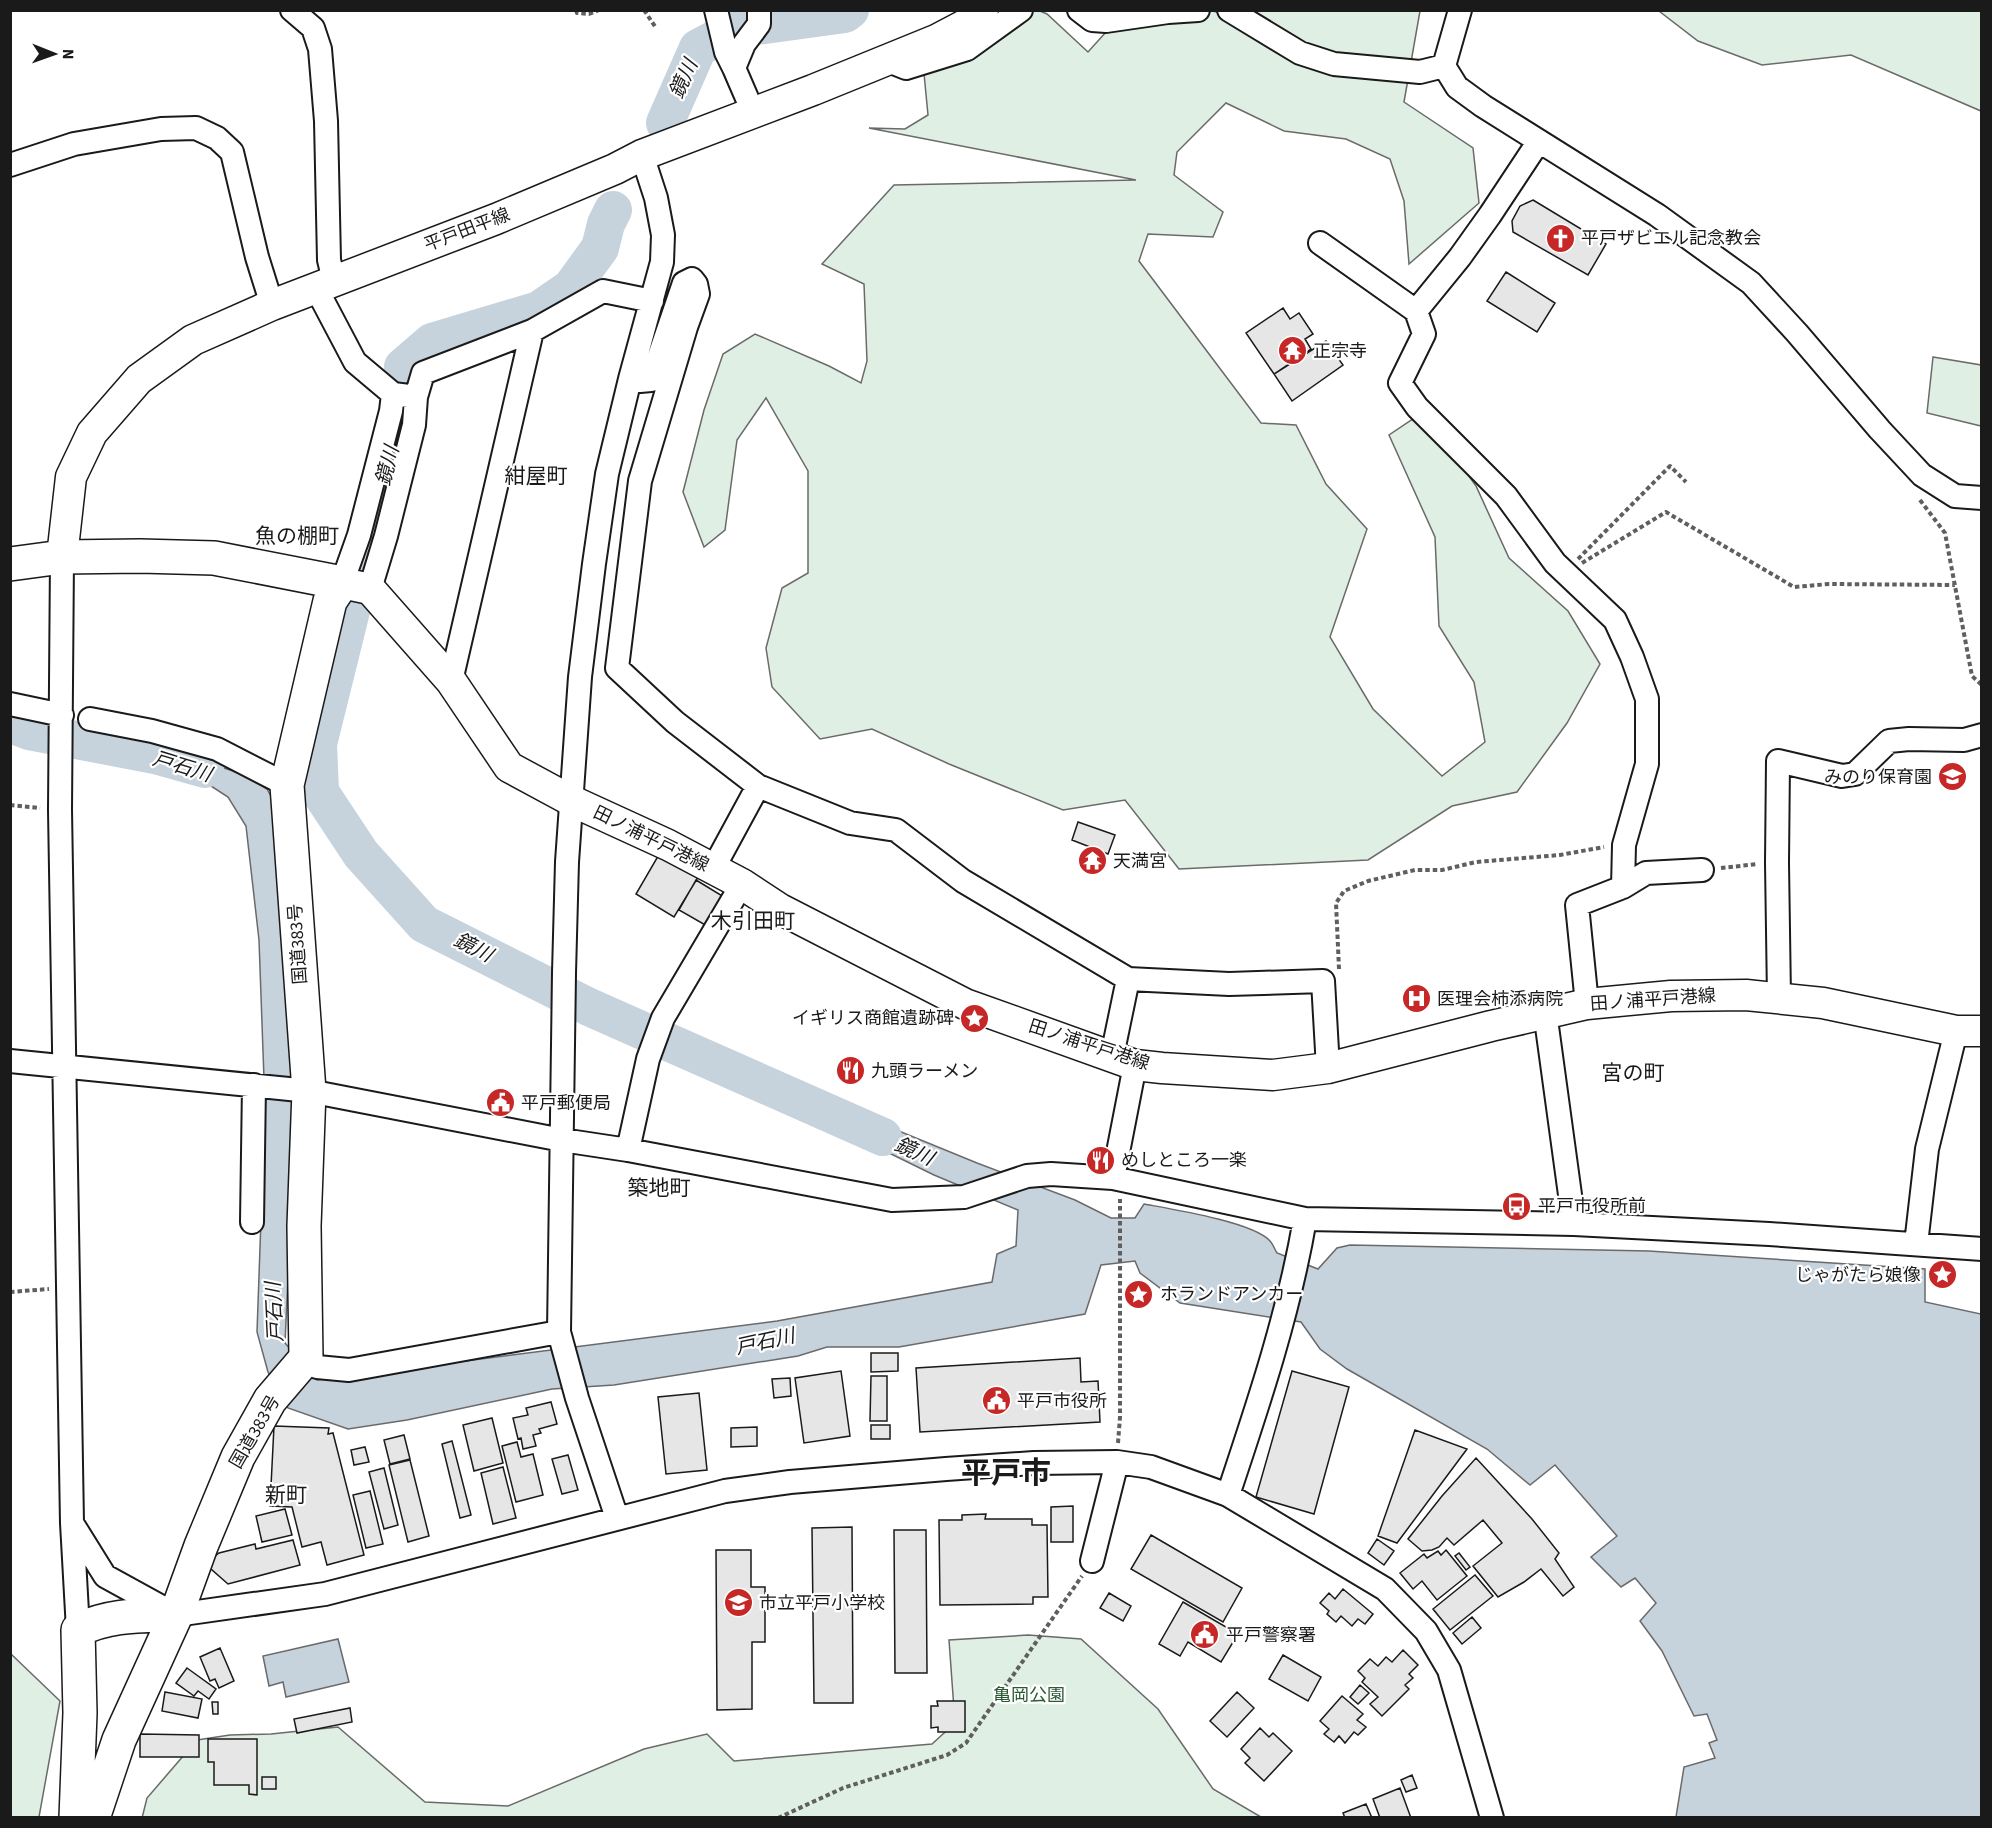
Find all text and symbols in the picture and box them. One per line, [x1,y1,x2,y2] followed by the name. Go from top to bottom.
[24,24,84,84] north arrow
[57,49,79,60] text: N
[663,53,706,103] water label: 鏡川
[421,202,513,258] street label: 平戸田平線
[1544,222,1576,254] church icon: 平戸ザビエル記念教会
[1581,226,1761,251] place label: 平戸ザビエル記念教会
[1276,335,1308,367] temple icon: 正宗寺
[1313,339,1367,364] place label: 正宗寺
[370,441,407,489] water label: 鏡川
[505,461,568,491] district label: 紺屋町
[255,521,339,551] district label: 魚の棚町
[149,745,217,790] water label: 戸石川
[1937,761,1969,793] school or university icon: みのり保育園
[1824,765,1932,790] place label: みのり保育園
[589,800,713,878] street label: 田ノ浦平戸港線
[1076,845,1108,877] temple icon: 天満宮
[1113,849,1167,874] place label: 天満宮
[283,903,313,985] street label: 国道383号
[711,906,795,936] district label: 木引田町
[449,926,499,970] water label: 鏡川
[1400,983,1432,1015] hospital icon: 医理会柿添病院
[1589,983,1717,1017] street label: 田ノ浦平戸港線
[1437,987,1563,1012] place label: 医理会柿添病院
[959,1002,991,1034] place icon: イギリス商館遺跡碑
[792,1006,954,1031] place label: イギリス商館遺跡碑
[1025,1014,1153,1076] street label: 田ノ浦平戸港線
[834,1055,866,1087] restaurant icon: 九頭ラーメン
[1602,1058,1665,1088] district label: 宮の町
[871,1059,978,1084] place label: 九頭ラーメン
[484,1087,516,1119] public building icon: 平戸郵便局
[521,1091,611,1116] place label: 平戸郵便局
[890,1131,940,1174] water label: 鏡川
[1084,1144,1116,1176] restaurant icon: めしところ一楽
[1121,1148,1247,1173] place label: めしところ一楽
[628,1173,691,1203] district label: 築地町
[1501,1190,1533,1222] bus stop icon: 平戸市役所前
[1538,1194,1646,1219] place label: 平戸市役所前
[1926,1259,1958,1291] place icon: じゃがたら娘像
[1795,1263,1921,1288] place label: じゃがたら娘像
[1123,1278,1155,1310] place icon: ホランドアンカー
[259,1279,291,1343] water label: 戸石川
[1160,1282,1303,1307] place label: ホランドアンカー
[733,1322,799,1362] water label: 戸石川
[980,1385,1012,1417] public building icon: 平戸市役所
[1017,1389,1107,1414] place label: 平戸市役所
[224,1391,286,1473] street label: 国道383号
[961,1452,1051,1495] district label: 平戸市
[265,1480,307,1510] district label: 新町
[722,1587,754,1619] school or university icon: 市立平戸小学校
[759,1591,885,1616] place label: 市立平戸小学校
[1189,1619,1221,1651] public building icon: 平戸警察署
[1226,1623,1316,1648] place label: 平戸警察署
[993,1683,1065,1708] park label: 亀岡公園

